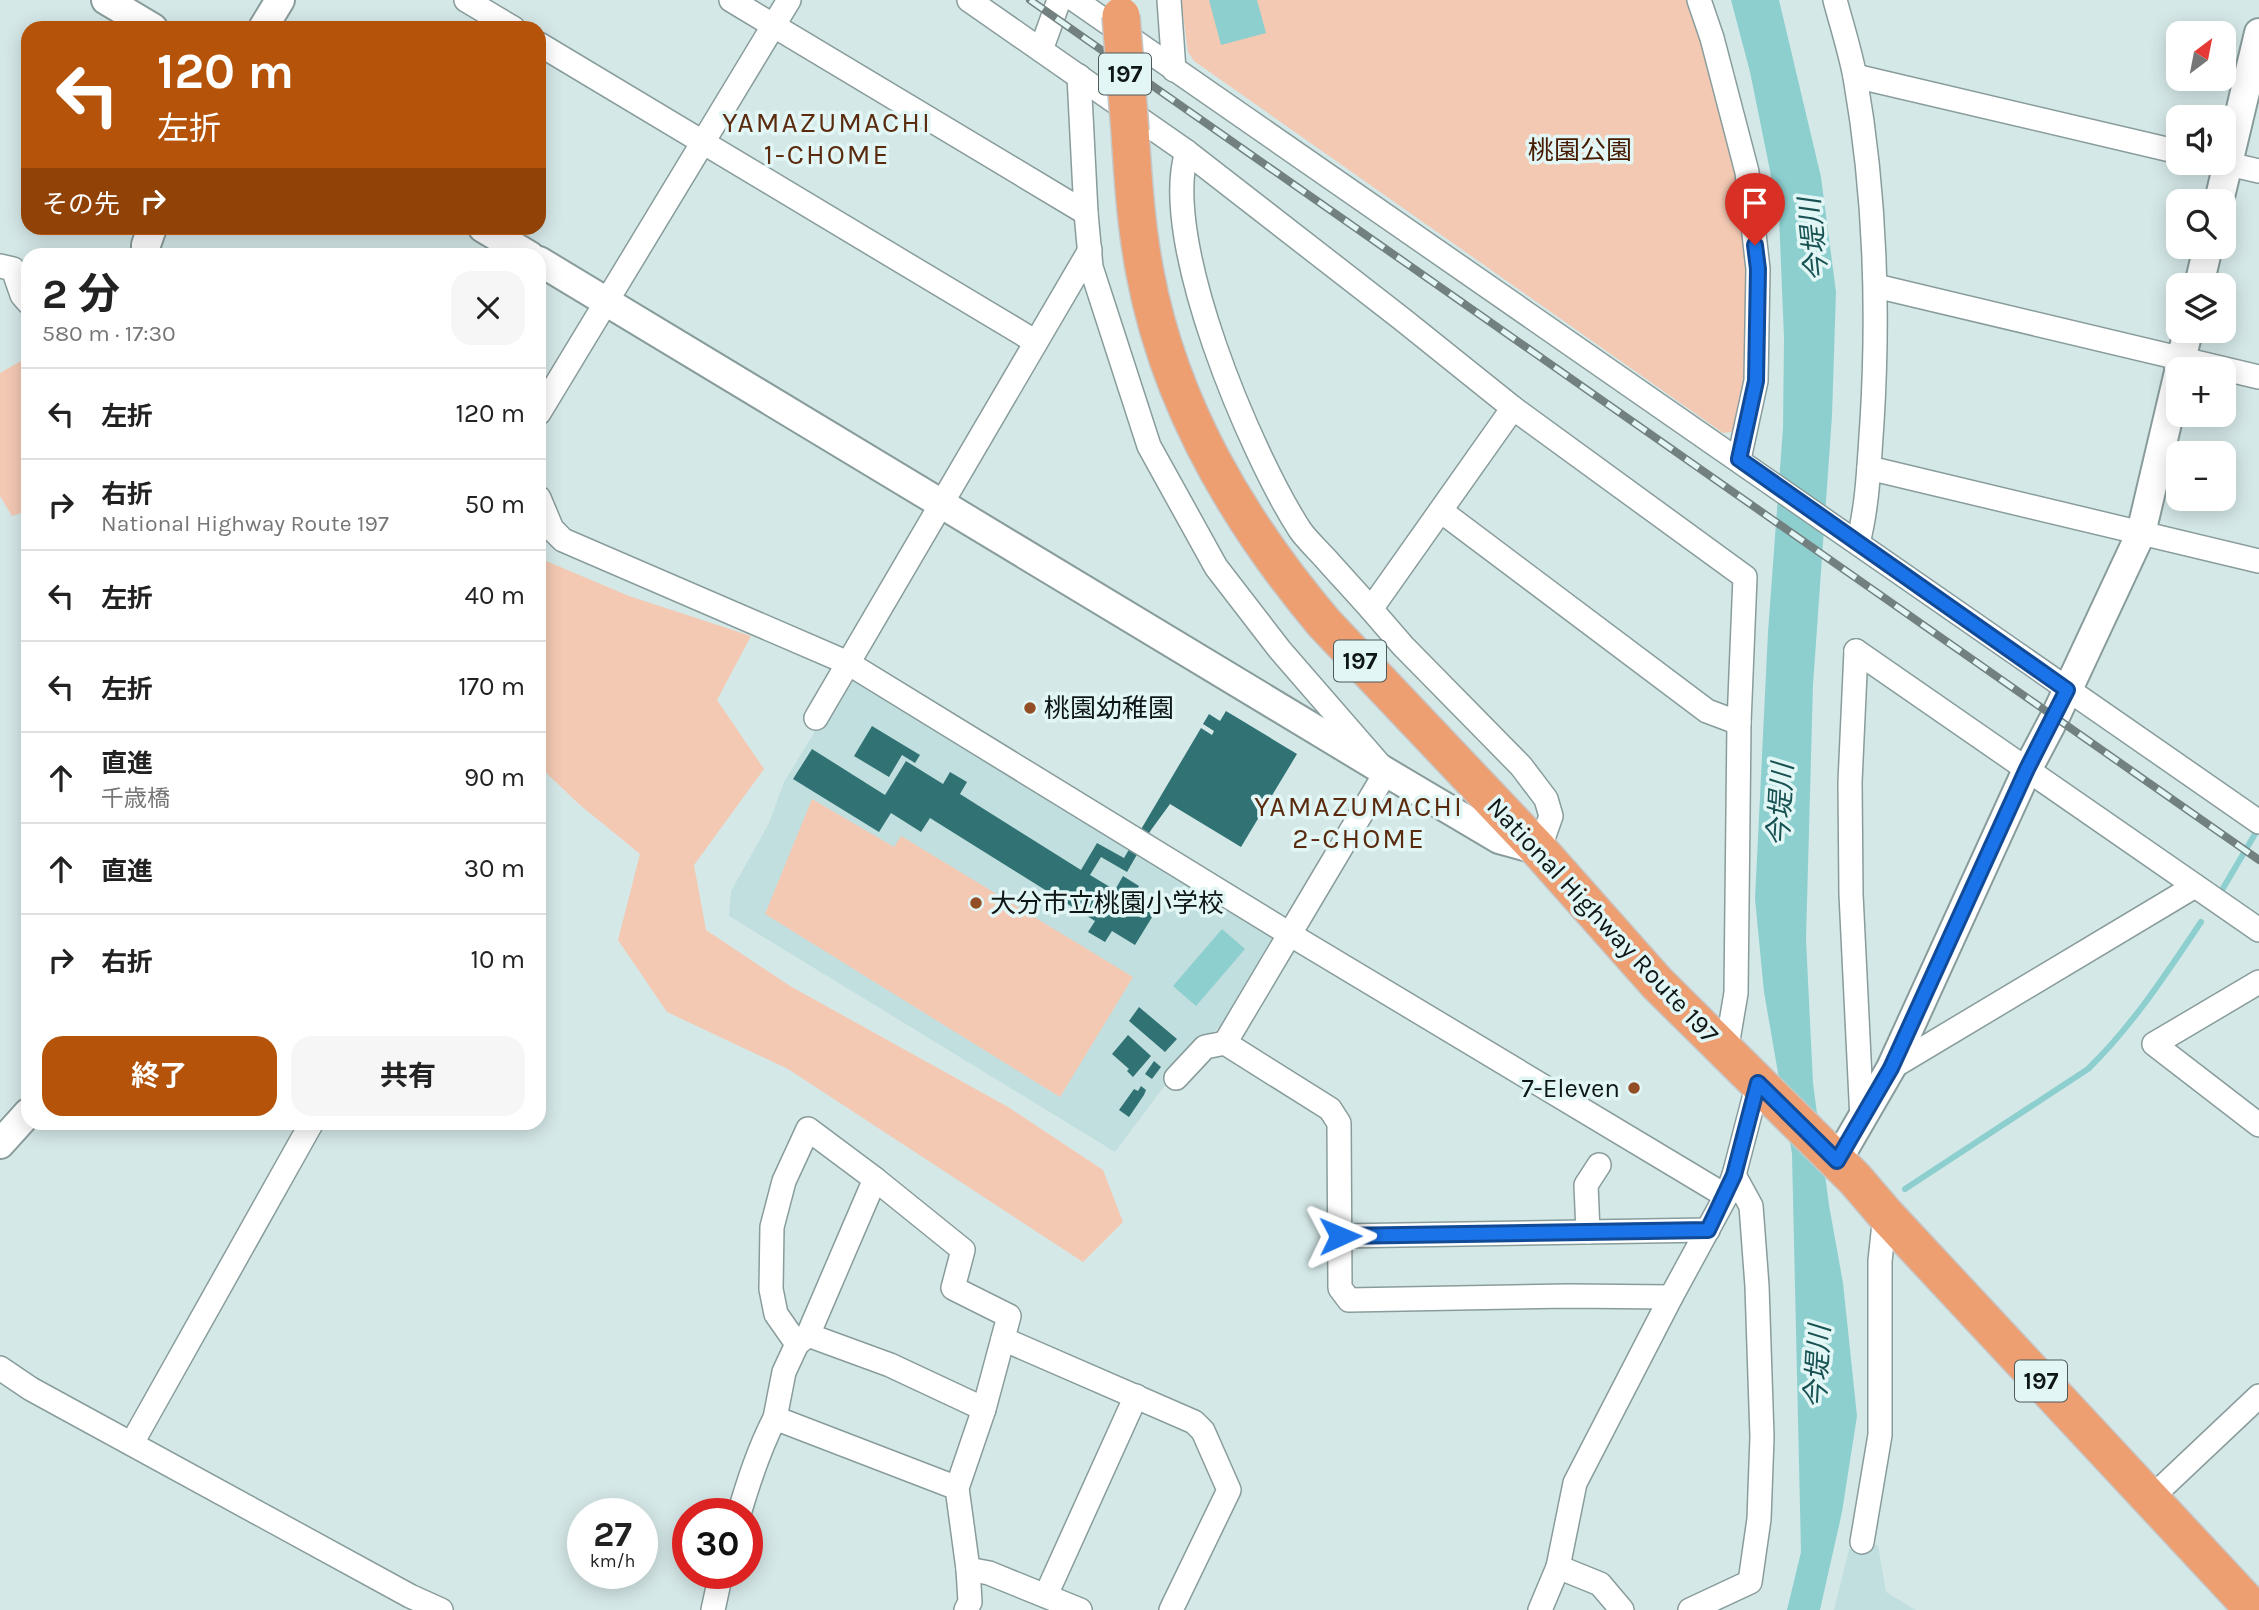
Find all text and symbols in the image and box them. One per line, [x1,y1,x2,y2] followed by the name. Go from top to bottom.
[2166,21,2236,91] north arrow
[2166,21,2236,511] map controls
[157,43,294,100] text: 120 m
[42,49,133,140] icon: left
[1099,54,1151,94] road number: 197
[2166,105,2236,175] button: sound
[722,106,932,171] district label: YAMAZUMACHI 1-CHOME
[157,110,221,147] text: 左折
[1528,135,1632,166] park label: 桃園公園
[1725,173,1785,245] pin
[134,182,172,220] icon: right
[1736,184,1774,222] icon: arrive
[42,189,120,220] text: その先
[2166,189,2236,259] button: search
[1792,193,1834,283] water label: 今堤川
[42,269,120,319] text: 2 分
[451,271,525,345] button: close
[2166,273,2236,343] button: layers
[42,320,176,347] text: 580 m · 17:30
[2166,357,2236,427] button: +
[42,395,80,433] icon: left
[455,398,525,429] text: 120 m
[101,401,153,432] text: 左折
[2166,441,2236,511] button: −
[101,479,153,510] text: 右折
[42,486,80,524] icon: right
[464,489,525,520] text: 50 m
[101,510,389,537] text: National Highway Route 197
[42,577,80,615] icon: left
[465,580,525,611] text: 40 m
[101,583,153,614] text: 左折
[1334,640,1386,682] road number: 197
[42,668,80,706] icon: left
[458,671,525,702] text: 170 m
[101,674,153,705] text: 左折
[1044,693,1174,724] place label: 桃園幼稚園
[1022,700,1038,716] marker: 桃園幼稚園
[101,748,153,779] text: 直進
[42,759,80,797] icon: ahead
[1762,759,1799,848] water label: 今堤川
[464,762,525,793] text: 90 m
[101,785,170,812] text: 千歳橋
[1254,790,1464,855] district label: YAMAZUMACHI 2-CHOME
[1480,791,1725,1050] street label: National Highway Route 197
[42,850,80,888] icon: ahead
[464,853,525,884] text: 30 m
[101,856,153,887] text: 直進
[990,888,1224,919] place label: 大分市立桃園小学校
[968,895,984,911] marker: 大分市立桃園小学校
[42,941,80,979] icon: right
[470,944,525,975] text: 10 m
[101,947,153,978] text: 右折
[42,1036,277,1116] button: 終了
[291,1036,525,1116] button: 共有
[1521,1073,1620,1104] place label: 7-Eleven
[1626,1080,1642,1096] marker: 7-Eleven
[1303,1199,1377,1273] position arrow
[1799,1321,1836,1410] water label: 今堤川
[2015,1360,2067,1401] road number: 197
[672,1498,763,1589] speed limit sign: 30
[593,1514,632,1555] text: 27
[590,1550,635,1572] text: km/h

